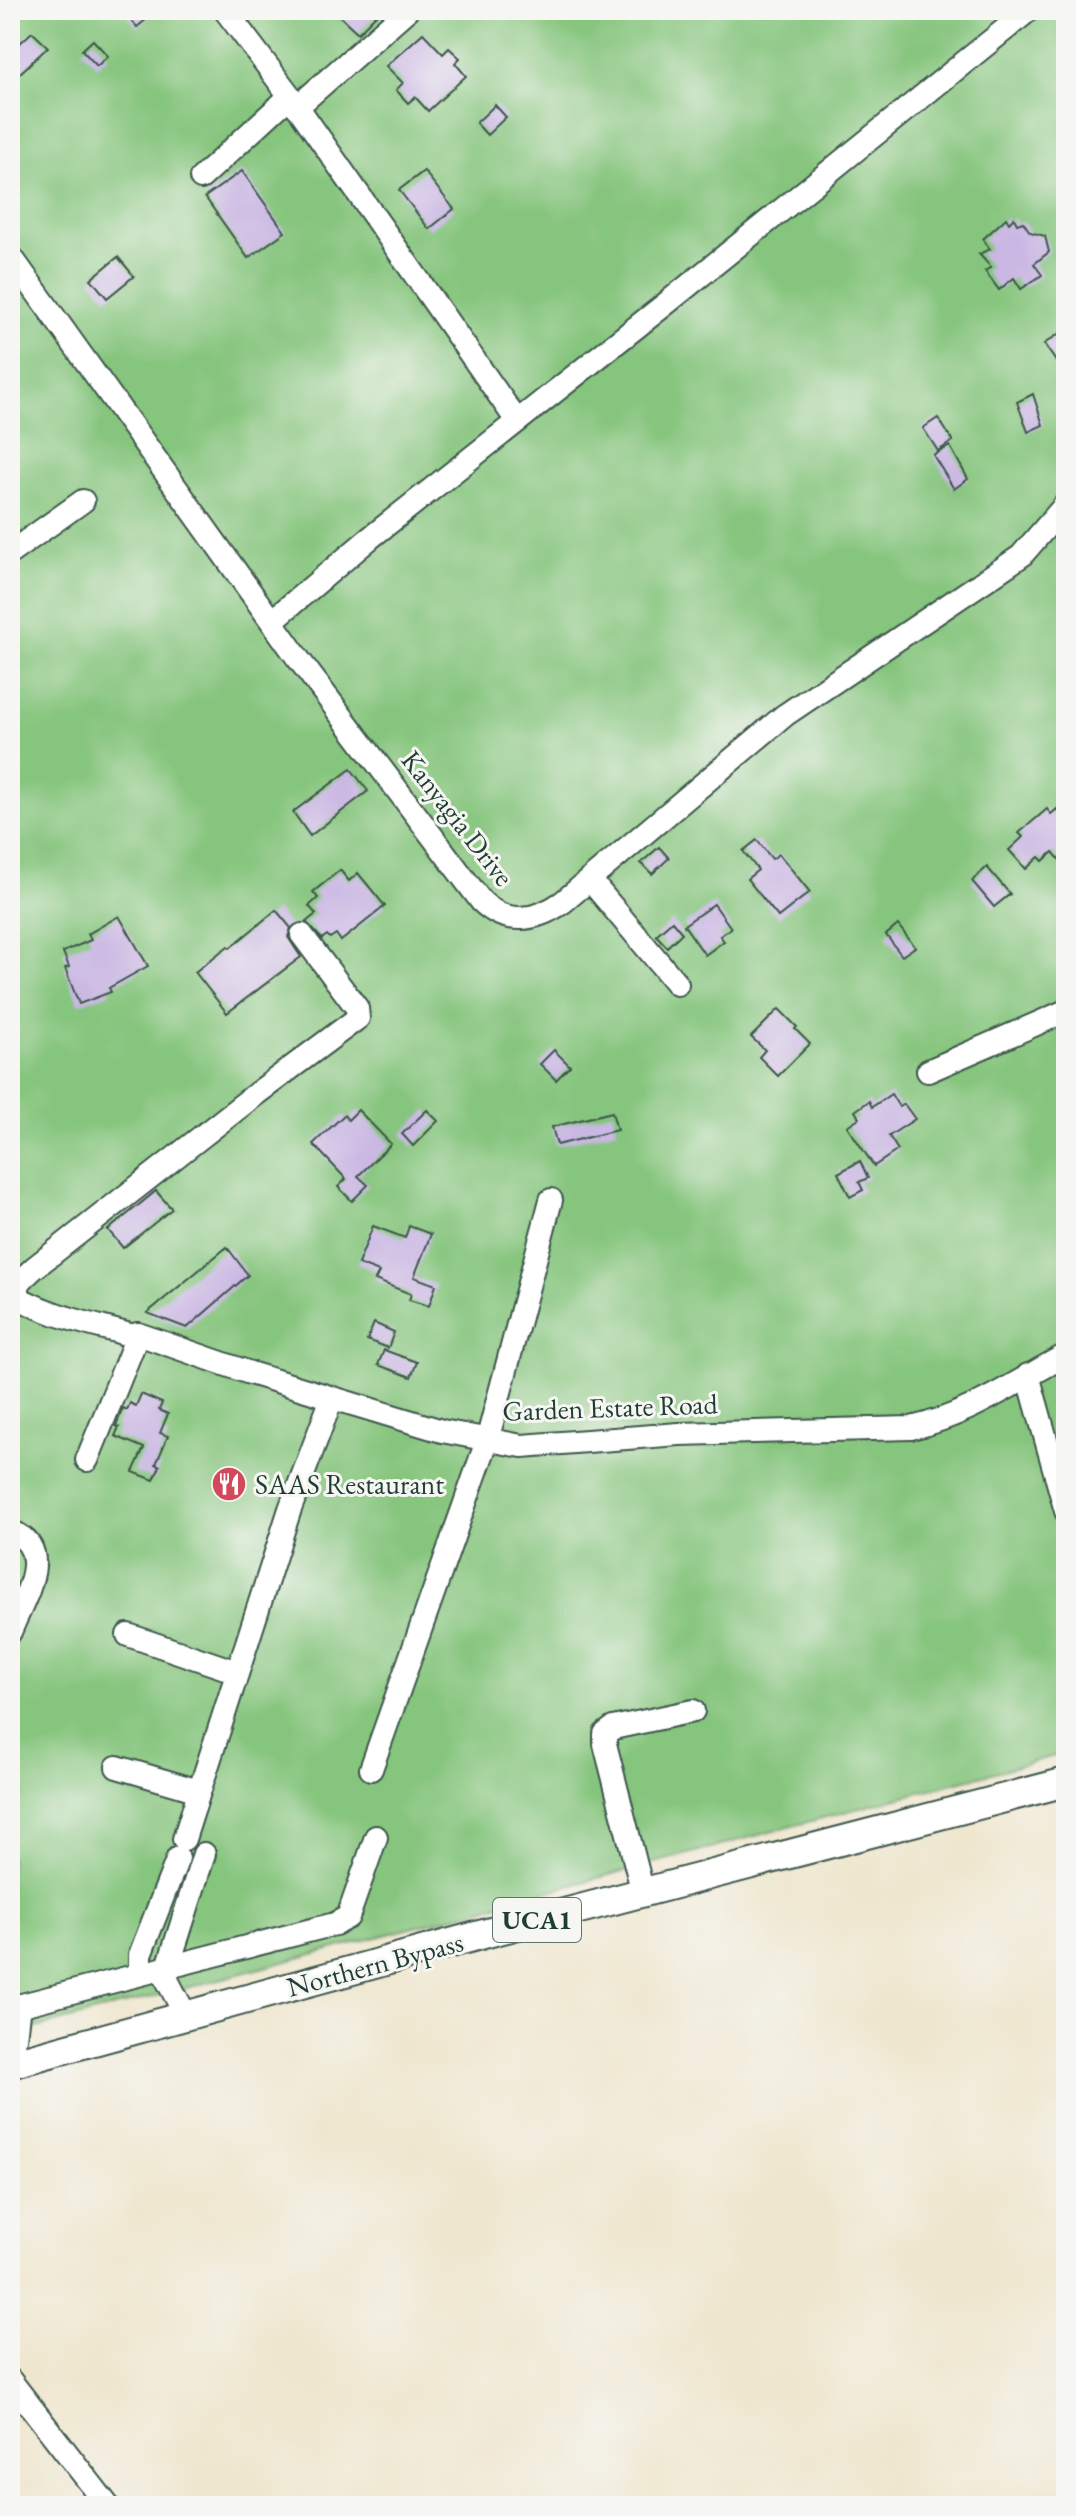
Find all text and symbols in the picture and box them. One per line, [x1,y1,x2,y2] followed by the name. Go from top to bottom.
[394,743,522,893] street label: Kanyagia Drive
[502,1385,719,1429] street label: Garden Estate Road
[210,1465,248,1503] restaurant icon: SAAS Restaurant
[255,1466,444,1502] place label: SAAS Restaurant
[493,1898,581,1942] road number: UCA1
[283,1923,467,2005] street label: Northern Bypass

